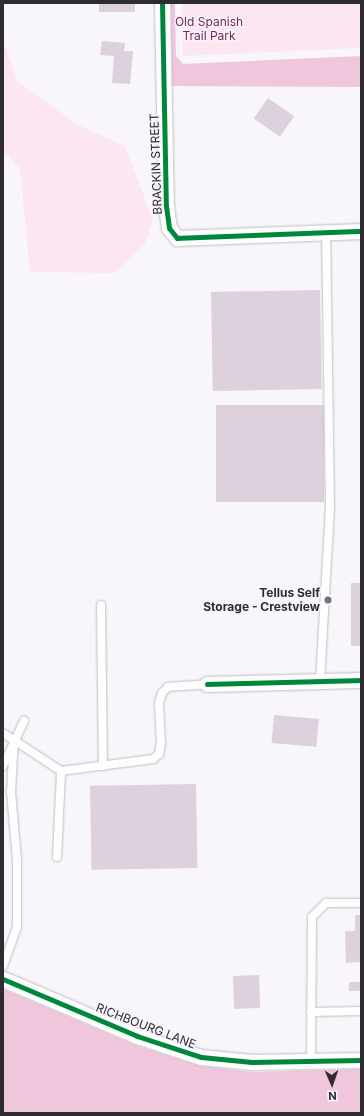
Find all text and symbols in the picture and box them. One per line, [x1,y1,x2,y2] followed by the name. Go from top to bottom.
[175,15,243,43] park label: Old Spanish Trail Park
[147,113,165,215] street label: BRACKIN STREET
[203,586,320,614] place label: Tellus Self Storage - Crestview
[323,595,333,605] marker: Tellus Self Storage - Crestview
[94,1000,198,1052] street label: RICHBOURG LANE
[312,1064,352,1104] north arrow
[328,1089,337,1103] text: N

